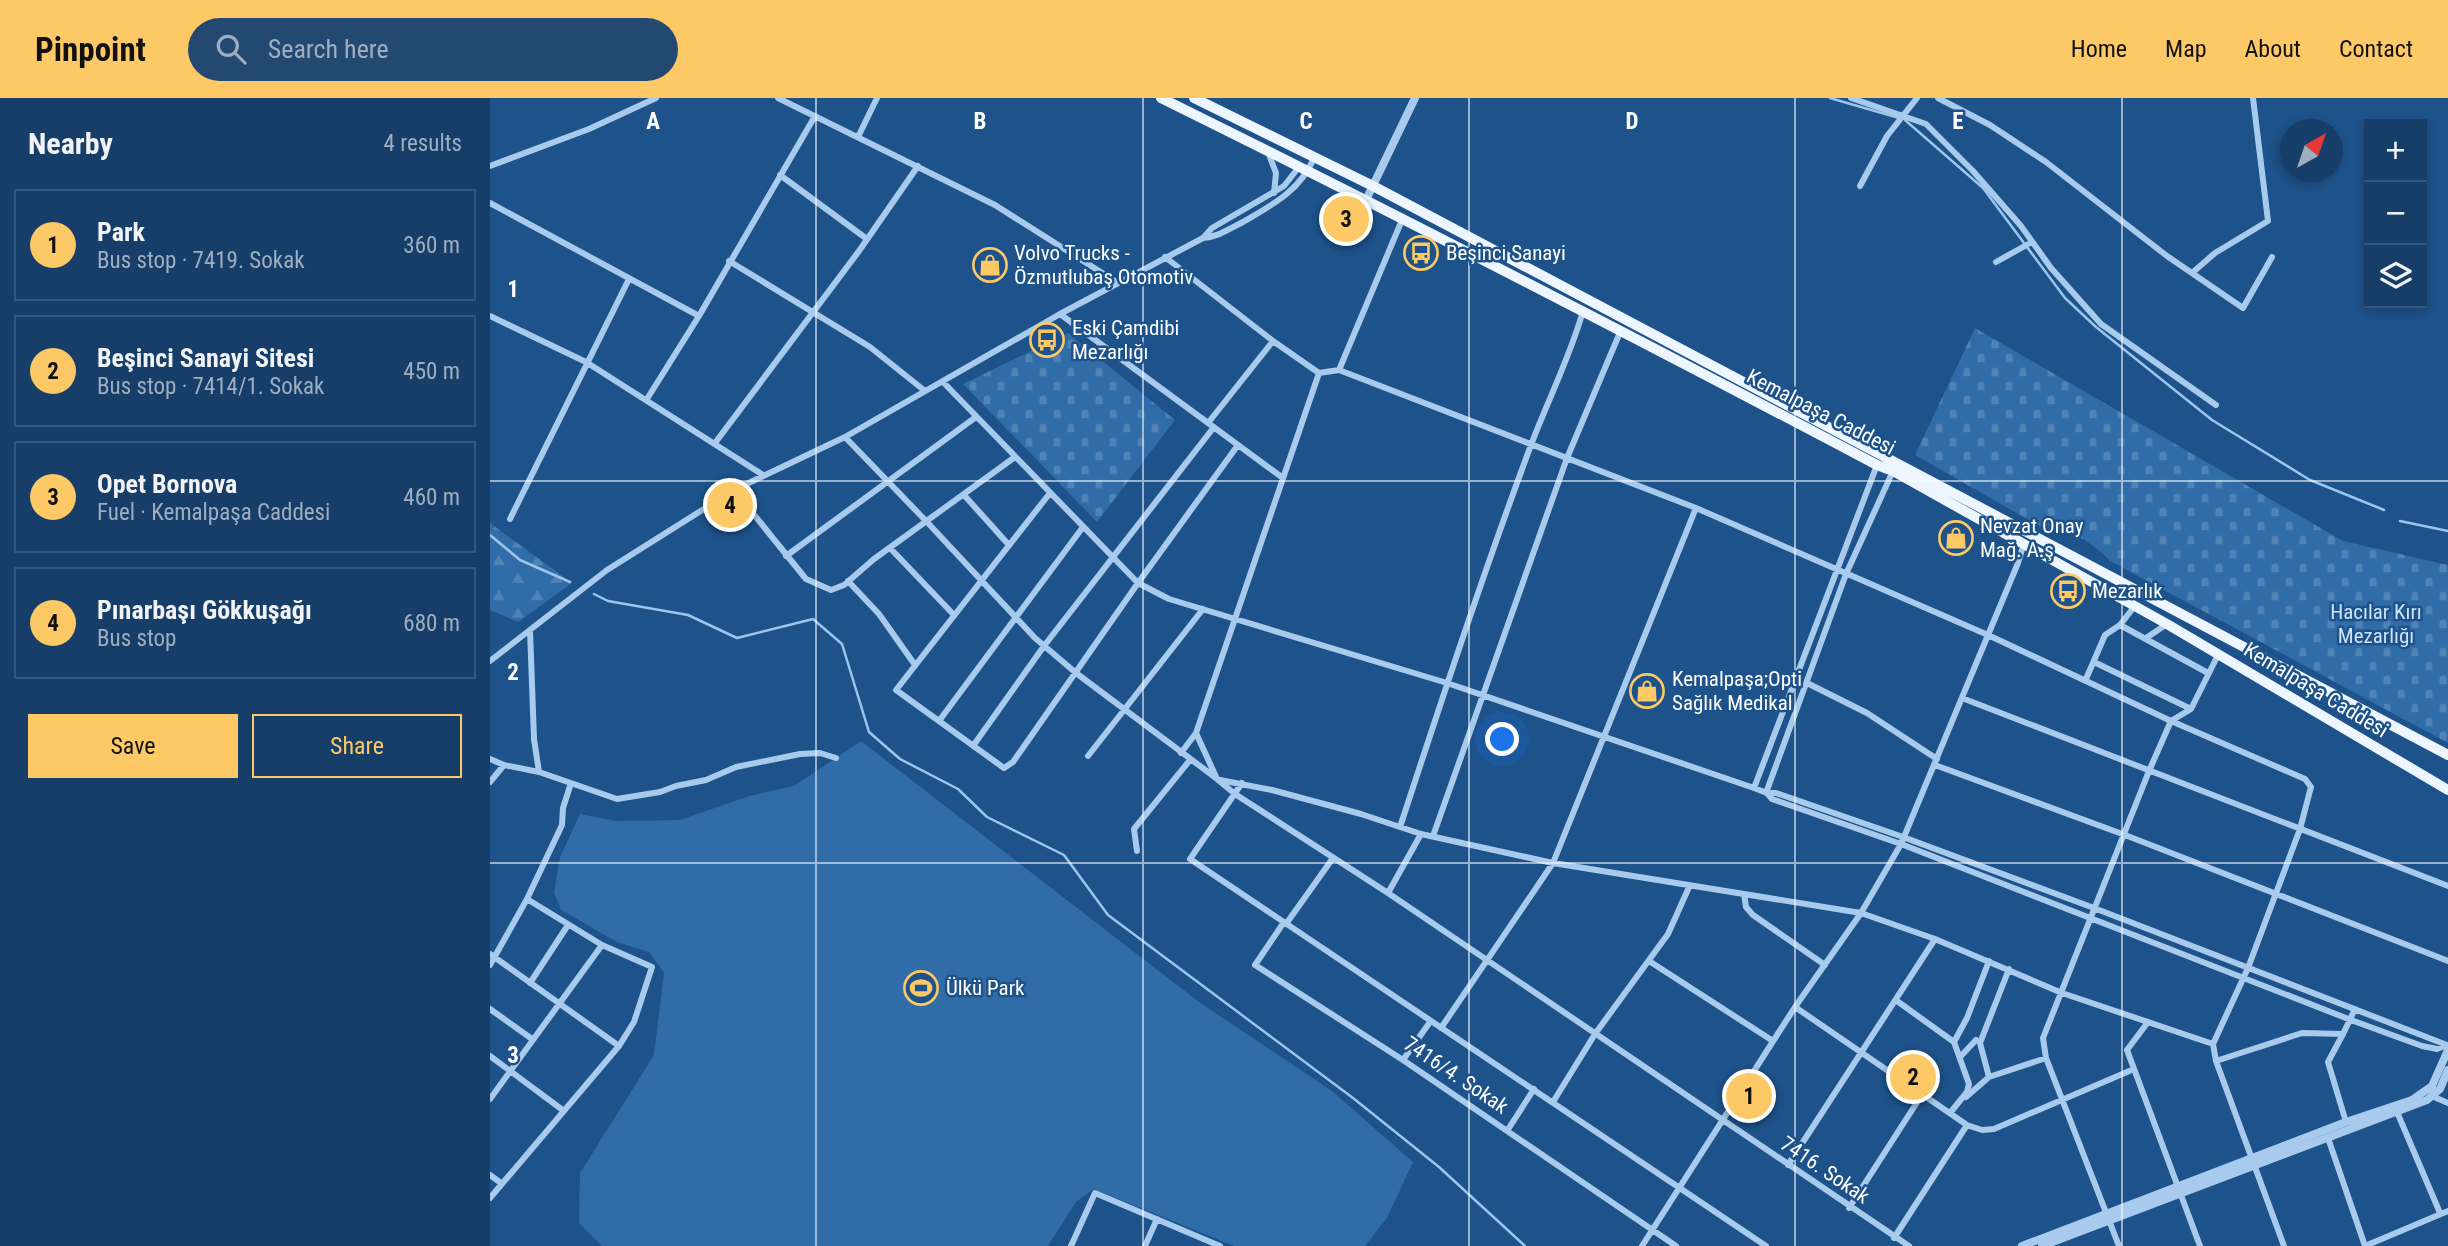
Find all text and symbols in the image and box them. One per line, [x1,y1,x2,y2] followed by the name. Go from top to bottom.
[188,18,678,81] search box
[35,30,146,69] text: Pinpoint
[212,30,250,68] icon: search
[268,34,389,64] text: Search here
[2071,35,2127,63] text: Home
[2165,35,2207,63] text: Map
[2245,35,2301,63] text: About
[2339,35,2413,63] text: Contact
[646,108,660,135] text: A
[974,108,986,135] text: B
[1299,108,1313,135] text: C
[1626,108,1639,135] text: D
[1952,108,1964,135] text: E
[2280,119,2343,182] north arrow
[2364,119,2427,308] map controls
[2364,119,2427,182] button: +
[28,126,113,161] text: Nearby
[384,130,462,157] text: 4 results
[2364,182,2427,245] button: −
[1323,193,1369,245] pin: 3
[97,217,145,247] text: Park
[47,232,59,259] text: 1
[403,232,460,259] text: 360 m
[1402,234,1440,272] bus stop icon: Beşinci Sanayi
[1014,241,1193,289] place label: Volvo Trucks - Özmutlubaş Otomotiv
[1446,241,1566,265] place label: Beşinci Sanayi
[2364,245,2427,308] button: layers
[971,246,1009,284] shop icon: Volvo Trucks - Özmutlubaş Otomotiv
[97,247,305,274] text: Bus stop · 7419. Sokak
[507,276,519,303] text: 1
[1072,316,1179,364] place label: Eski Çamdibi Mezarlığı
[1028,321,1066,359] bus stop icon: Eski Çamdibi Mezarlığı
[97,343,314,373] text: Beşinci Sanayi Sitesi
[47,358,59,385] text: 2
[403,358,460,385] text: 450 m
[1743,364,1899,460] street label: Kemalpaşa Caddesi
[97,373,324,400] text: Bus stop · 7414/1. Sokak
[97,469,237,499] text: Opet Bornova
[707,479,753,531] pin: 4
[47,484,59,511] text: 3
[403,484,460,511] text: 460 m
[97,499,330,526] text: Fuel · Kemalpaşa Caddesi
[1980,514,2084,562] place label: Nevzat Onay Mağ. A.ş
[1937,519,1975,557] shop icon: Nevzat Onay Mağ. A.ş
[2049,572,2087,610] bus stop icon: Mezarlık
[2092,579,2163,603] place label: Mezarlık
[97,595,312,625] text: Pınarbaşı Gökkuşağı
[2330,600,2422,648] park label: Hacılar Kırı Mezarlığı
[47,610,59,637] text: 4
[403,610,460,637] text: 680 m
[97,625,176,652] text: Bus stop
[2240,638,2392,742] street label: Kemalpaşa Caddesi
[507,659,519,686] text: 2
[1672,667,1802,715] place label: Kemalpaşa;Opti Sağlık Medikal
[1628,672,1666,710] shop icon: Kemalpaşa;Opti Sağlık Medikal
[28,714,238,778] button: Save
[252,714,462,778] button: Share
[1485,722,1519,756] your location
[902,969,940,1007] sports icon: Ülkü Park
[946,976,1025,1000] place label: Ülkü Park
[1399,1031,1513,1119] street label: 7416/4. Sokak
[507,1042,519,1069] text: 3
[1890,1051,1936,1103] pin: 2
[1726,1070,1772,1122] pin: 1
[1776,1131,1875,1209] street label: 7416. Sokak

